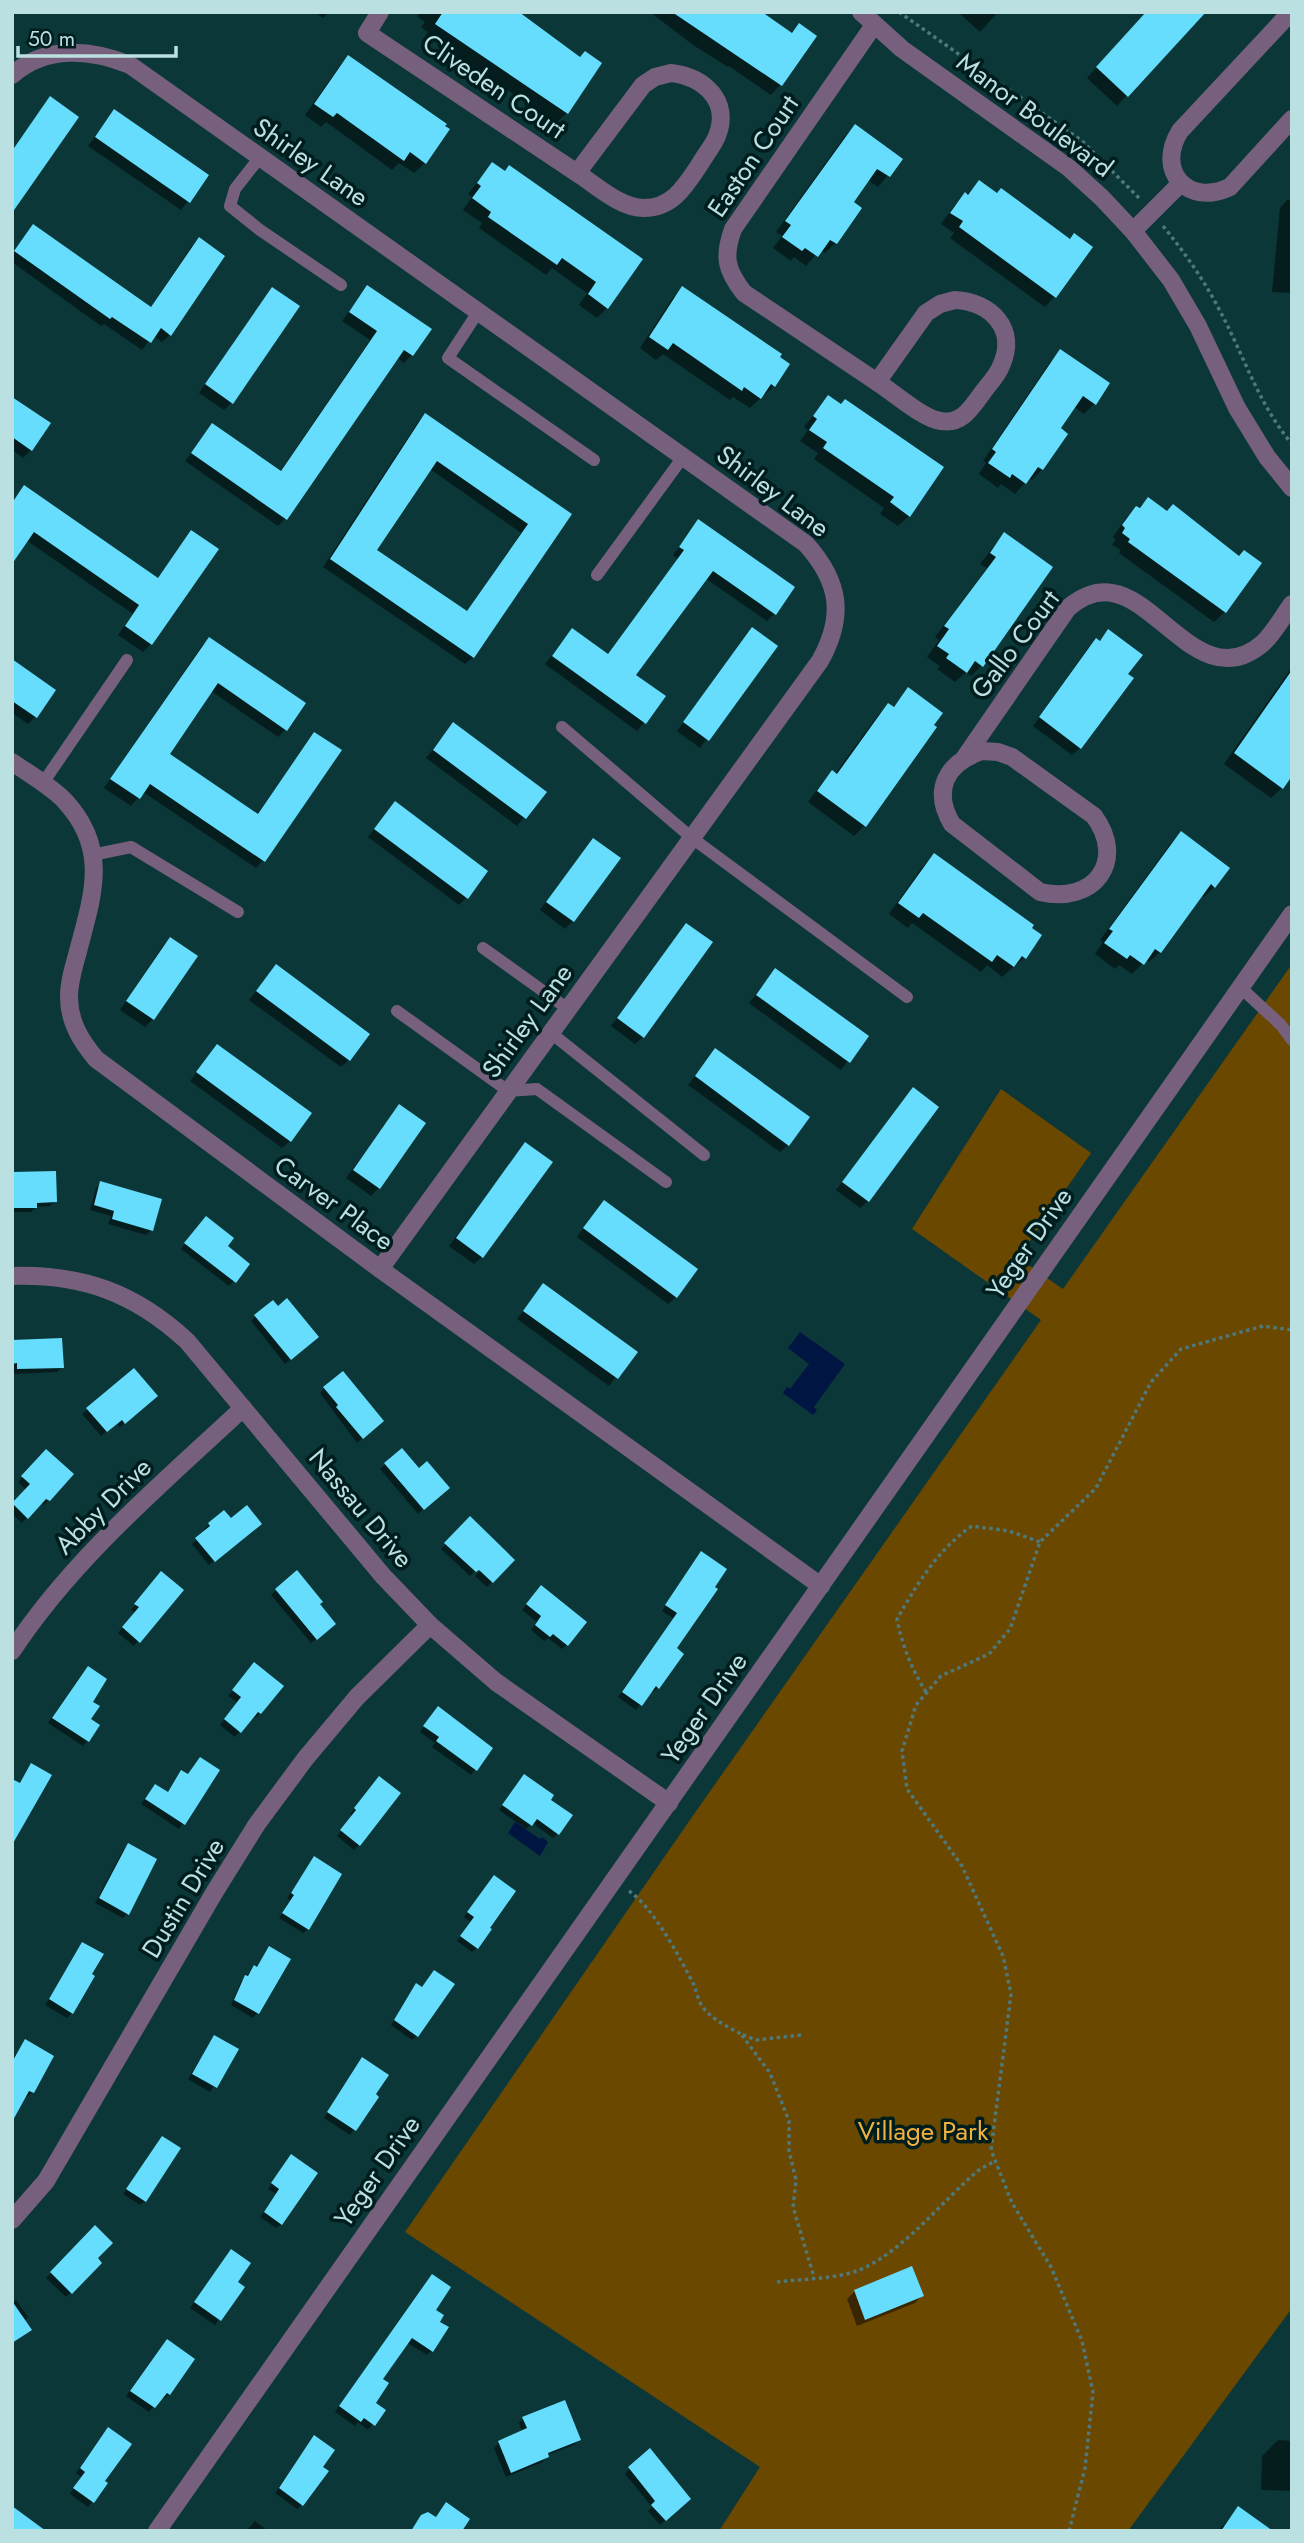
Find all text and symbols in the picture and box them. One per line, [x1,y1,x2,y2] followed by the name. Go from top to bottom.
[18,14,175,58] scale bar
[28,24,75,54] text: 50 m
[415,24,574,148] street label: Cliveden Court
[949,44,1121,186] street label: Manor Boulevard
[698,87,808,225] street label: Easton Court
[246,108,376,216] street label: Shirley Lane
[708,436,838,546] street label: Shirley Lane
[961,581,1069,706] street label: Gallo Court
[473,956,581,1086] street label: Shirley Lane
[266,1147,402,1259] street label: Carver Place
[977,1180,1081,1306] street label: Yeger Drive
[300,1440,422,1576] street label: Nassau Drive
[46,1449,160,1563] street label: Abby Drive
[652,1645,756,1771] street label: Yeger Drive
[132,1831,234,1965] street label: Dustin Drive
[325,2108,429,2234] street label: Yeger Drive
[858,2112,989,2150] park label: Village Park

